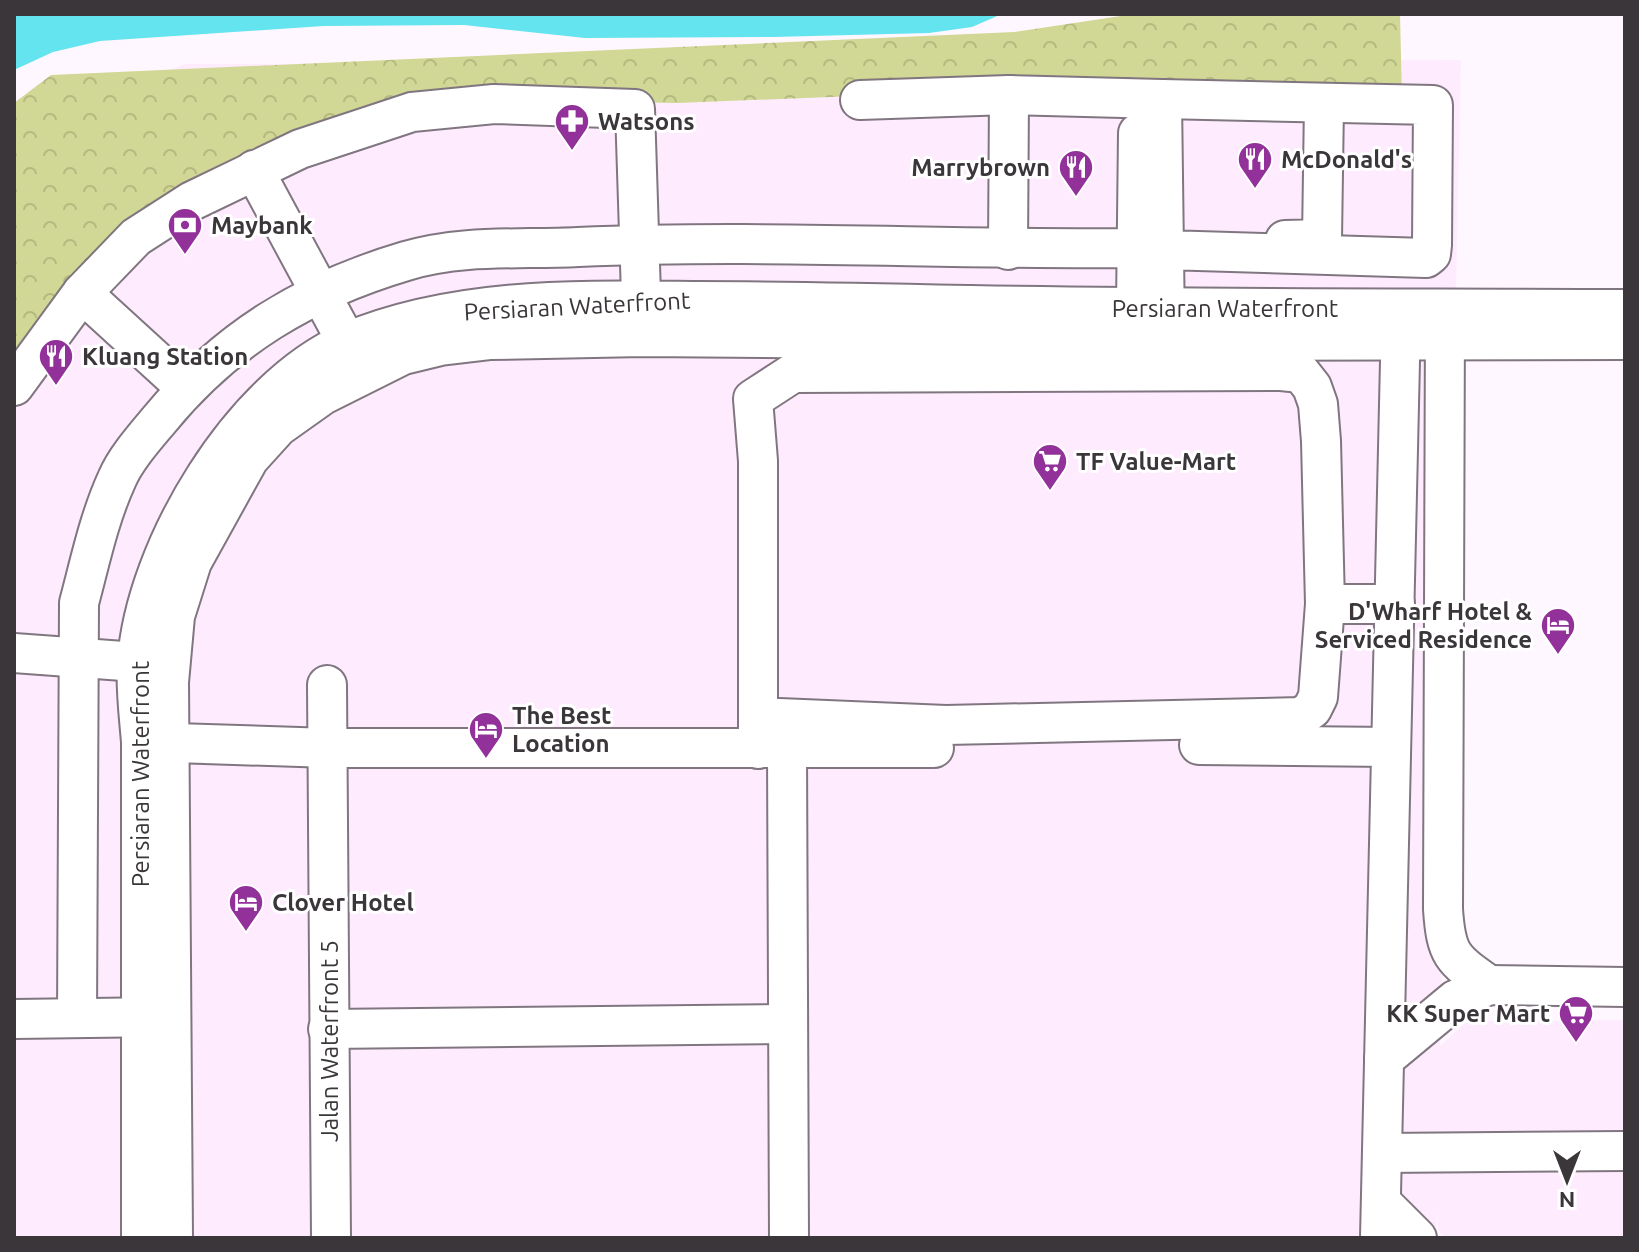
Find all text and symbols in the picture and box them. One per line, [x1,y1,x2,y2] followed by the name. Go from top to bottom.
[553,102,591,152] pharmacy icon: Watsons
[598,108,695,135] place label: Watsons
[1236,140,1274,190] restaurant icon: McDonald's
[1281,146,1412,173] place label: McDonald's
[1057,148,1095,198] restaurant icon: Marrybrown
[911,154,1050,181] place label: Marrybrown
[166,206,204,256] bank icon: Maybank
[211,212,313,239] place label: Maybank
[463,287,691,325] street label: Persiaran Waterfront
[1112,295,1339,322] street label: Persiaran Waterfront
[37,337,75,387] restaurant icon: Kluang Station
[82,343,248,370] place label: Kluang Station
[1031,442,1069,492] supermarket icon: TF Value-Mart
[1076,448,1236,475] place label: TF Value-Mart
[1315,598,1532,653] place label: D'Wharf Hotel & Serviced Residence
[1539,606,1577,656] hotel icon: D'Wharf Hotel & Serviced Residence
[127,660,154,887] street label: Persiaran Waterfront
[512,702,611,757] place label: The Best Location
[467,710,505,760] hotel icon: The Best Location
[227,883,265,933] hotel icon: Clover Hotel
[272,889,414,916] place label: Clover Hotel
[316,940,343,1142] street label: Jalan Waterfront 5
[1557,994,1595,1044] supermarket icon: KK Super Mart
[1386,1000,1550,1027] place label: KK Super Mart
[1527,1140,1607,1220] north arrow
[1559,1188,1575,1213] text: N

